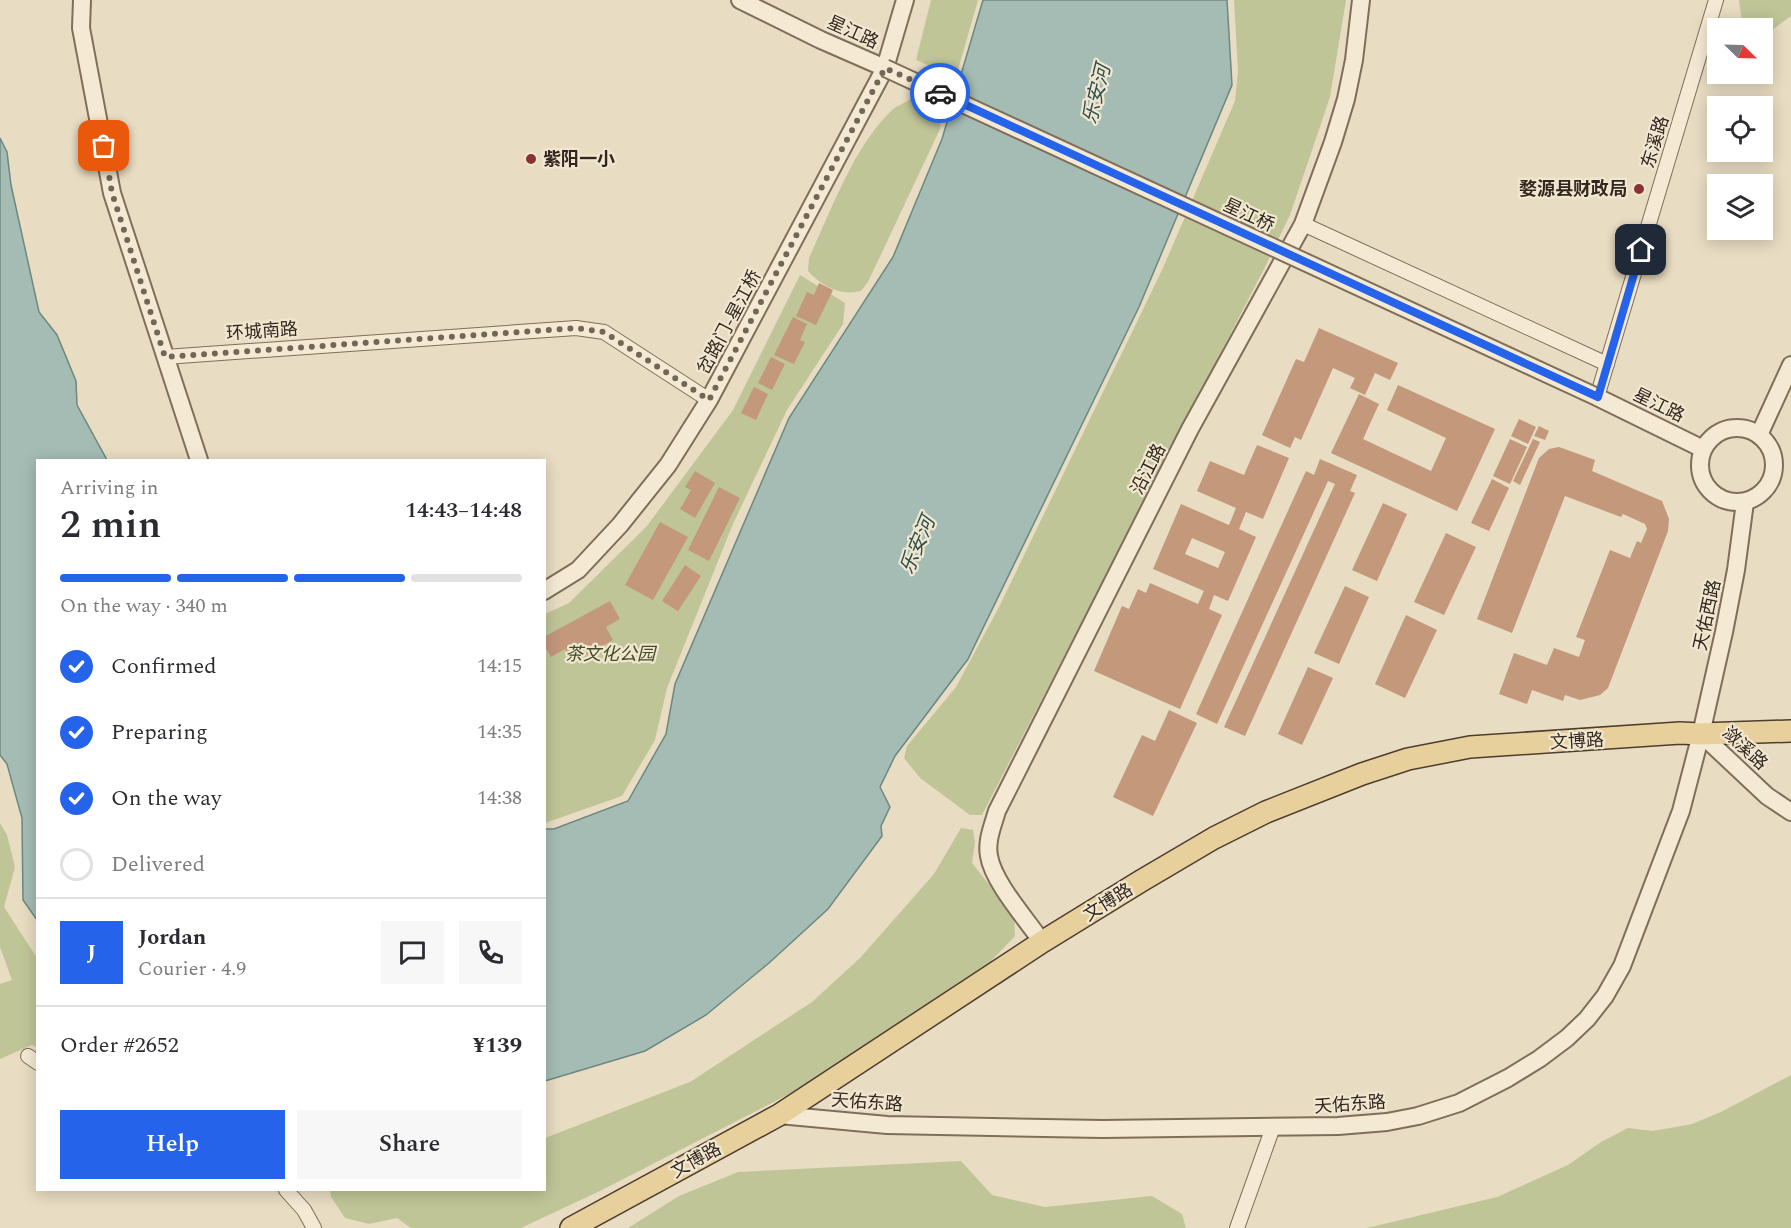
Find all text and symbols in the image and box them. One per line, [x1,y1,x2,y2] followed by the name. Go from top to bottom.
[823,9,883,56] street label: 星江路
[1707,18,1773,84] north arrow
[1707,18,1773,240] map controls
[1075,58,1120,127] water label: 乐安河
[910,63,970,123] courier
[924,77,957,110] icon: car
[1707,96,1773,162] button: locate
[1635,112,1676,172] street label: 东溪路
[78,120,129,171] pin
[87,129,120,162] icon: bag
[543,146,615,173] place label: 紫阳一小
[524,152,538,166] marker: 紫阳一小
[1707,174,1773,240] button: layers
[1519,176,1627,203] place label: 婺源县财政局
[1632,182,1646,196] marker: 婺源县财政局
[1219,192,1279,239] street label: 星江桥
[1615,224,1666,275] pin
[1624,233,1657,266] icon: home
[691,265,768,379] street label: 岔路门-星江桥
[225,316,299,347] street label: 环城南路
[1629,381,1689,429] street label: 星江路
[1124,439,1173,499] street label: 沿江路
[60,473,158,503] text: Arriving in
[405,494,522,527] text: 14:43–14:48
[60,496,161,555] text: 2 min
[892,508,945,579] water label: 乐安河
[1687,577,1728,653] street label: 天佑西路
[60,591,228,621] text: On the way · 340 m
[565,641,658,668] park label: 茶文化公园
[60,650,93,683] icon: check
[111,650,217,683] text: Confirmed
[477,651,522,681] text: 14:15
[60,716,93,749] icon: check
[111,716,208,749] text: Preparing
[477,717,522,747] text: 14:35
[1716,720,1774,777] street label: 潋溪路
[1549,727,1605,756] street label: 文博路
[60,782,93,815] icon: check
[111,782,222,815] text: On the way
[477,783,522,813] text: 14:38
[111,848,205,881] text: Delivered
[1078,877,1138,928] street label: 文博路
[138,921,206,954] text: Jordan
[381,921,444,984] button: chat
[459,921,522,984] button: phone
[87,936,96,969] text: J
[138,954,246,984] text: Courier · 4.9
[60,1029,179,1062] text: Order #2652
[473,1029,522,1062] text: ¥139
[830,1087,904,1118] street label: 天佑东路
[1313,1089,1387,1120] street label: 天佑东路
[60,1110,285,1179] button: Help
[297,1110,522,1179] button: Share
[666,1136,726,1185] street label: 文博路

